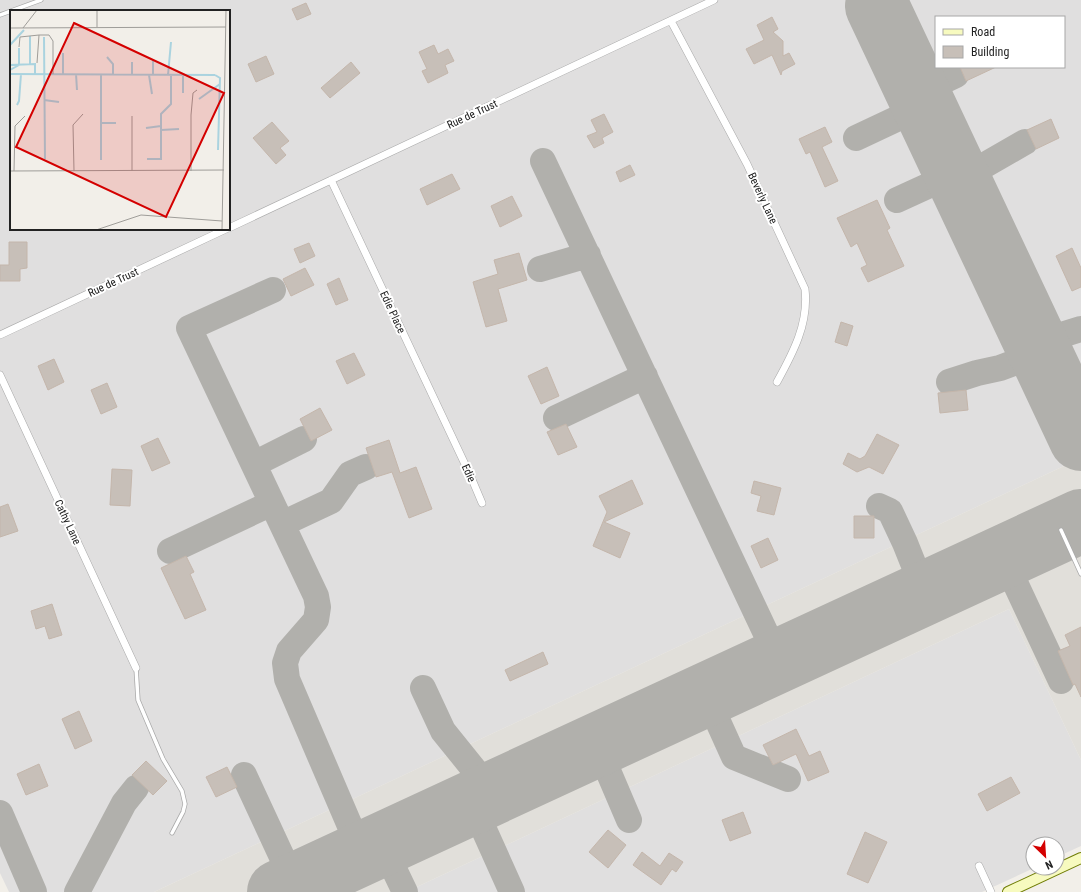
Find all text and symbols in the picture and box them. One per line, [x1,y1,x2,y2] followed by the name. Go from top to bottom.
[10,10,230,230] inset map
[935,16,1065,68] legend
[971,25,995,39] text: Road
[971,45,1009,59] text: Building
[445,97,499,132] street label: Rue de Trust
[745,171,780,226] street label: Beverly Lane
[86,265,140,300] street label: Rue de Trust
[377,289,408,335] street label: Edie Place
[459,462,478,484] street label: Edie
[51,498,84,547] street label: Cathy Lane
[1025,836,1065,876] north arrow
[1043,857,1055,872] text: N

